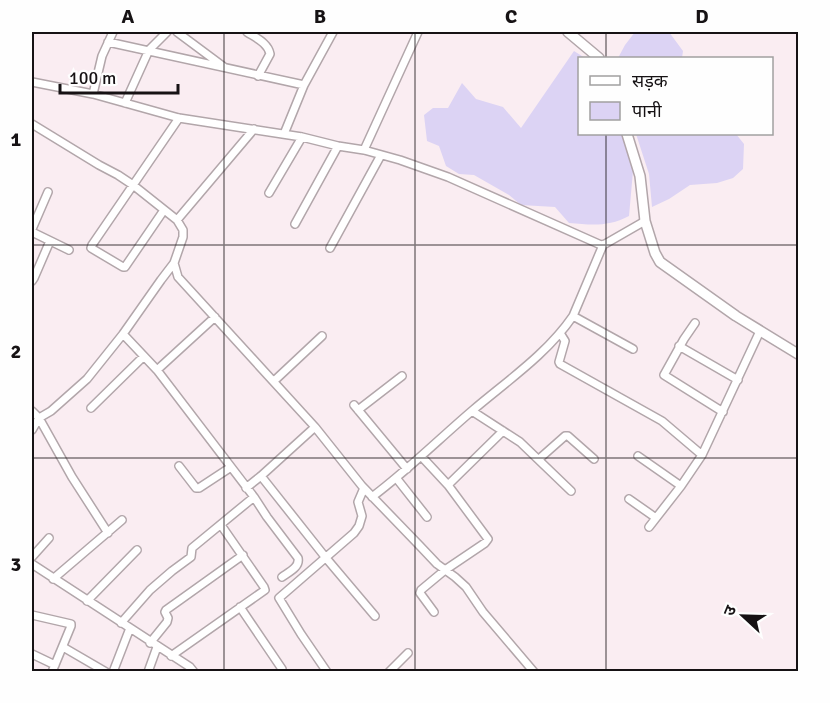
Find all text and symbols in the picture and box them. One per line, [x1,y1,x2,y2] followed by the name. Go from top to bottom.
[122,4,135,29] text: A
[314,4,326,29] text: B
[505,4,517,29] text: C
[695,4,709,29] text: D
[60,57,178,95] scale bar
[578,57,773,135] legend
[69,67,116,89] text: 100 m
[632,70,669,92] text: सड़क
[632,100,662,122] text: पानी
[11,127,22,152] text: 1
[11,339,21,364] text: 2
[11,552,21,577] text: 3
[713,586,773,646] north arrow
[719,602,741,619] text: उ

